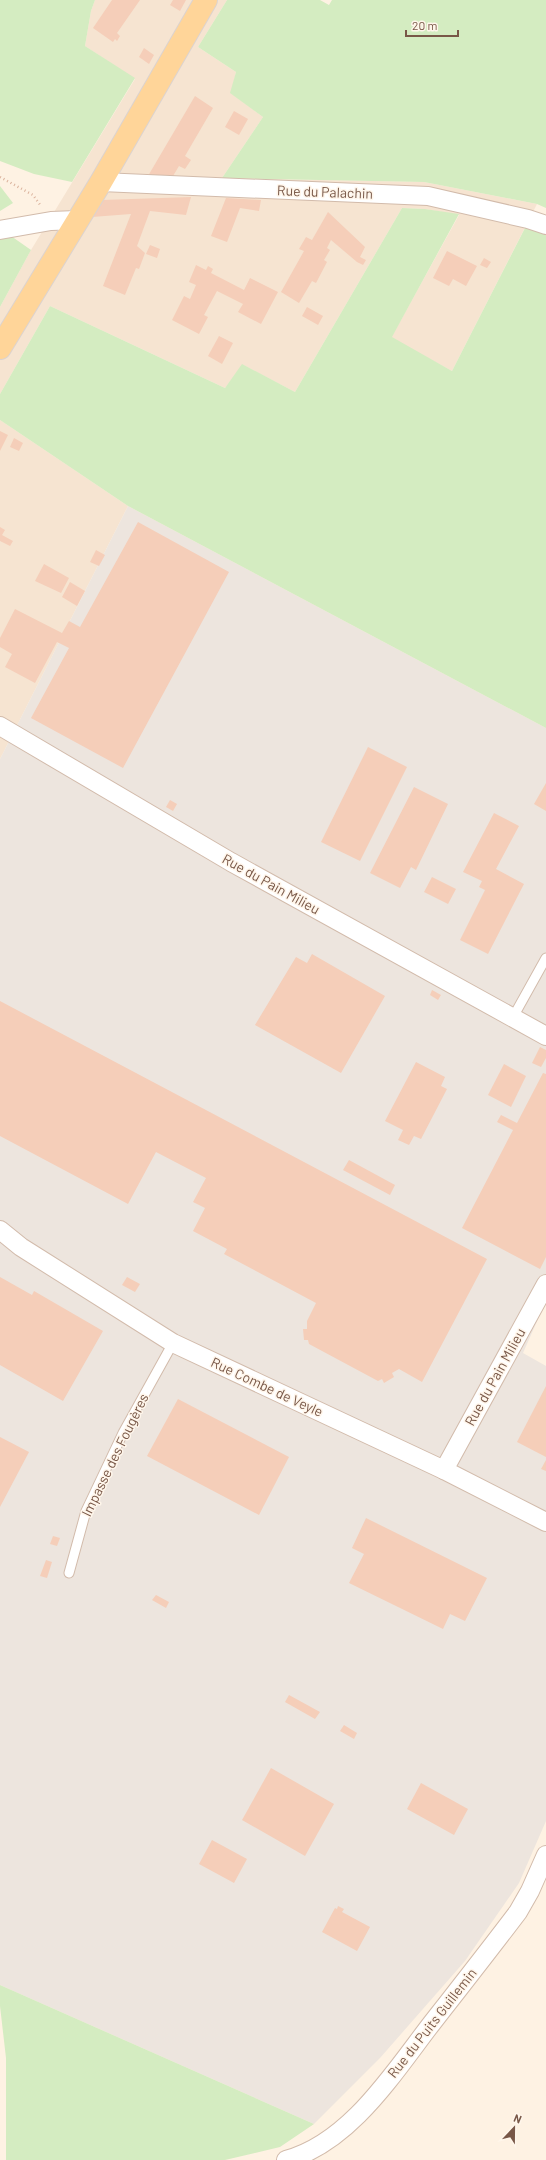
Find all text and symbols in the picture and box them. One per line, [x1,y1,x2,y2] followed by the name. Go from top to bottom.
[406,12,458,38] scale bar
[412,18,438,32] text: 20 m
[277,181,373,202] street label: Rue du Palachin
[219,850,323,917] street label: Rue du Pain Milieu
[461,1325,528,1429] street label: Rue du Pain Milieu
[208,1353,326,1420] street label: Rue Combe de Veyle
[77,1390,152,1519] street label: Impasse des Fougères
[383,1964,480,2081] street label: Rue du Puits Guillemin
[494,2108,534,2148] north arrow
[512,2111,524,2126] text: N

